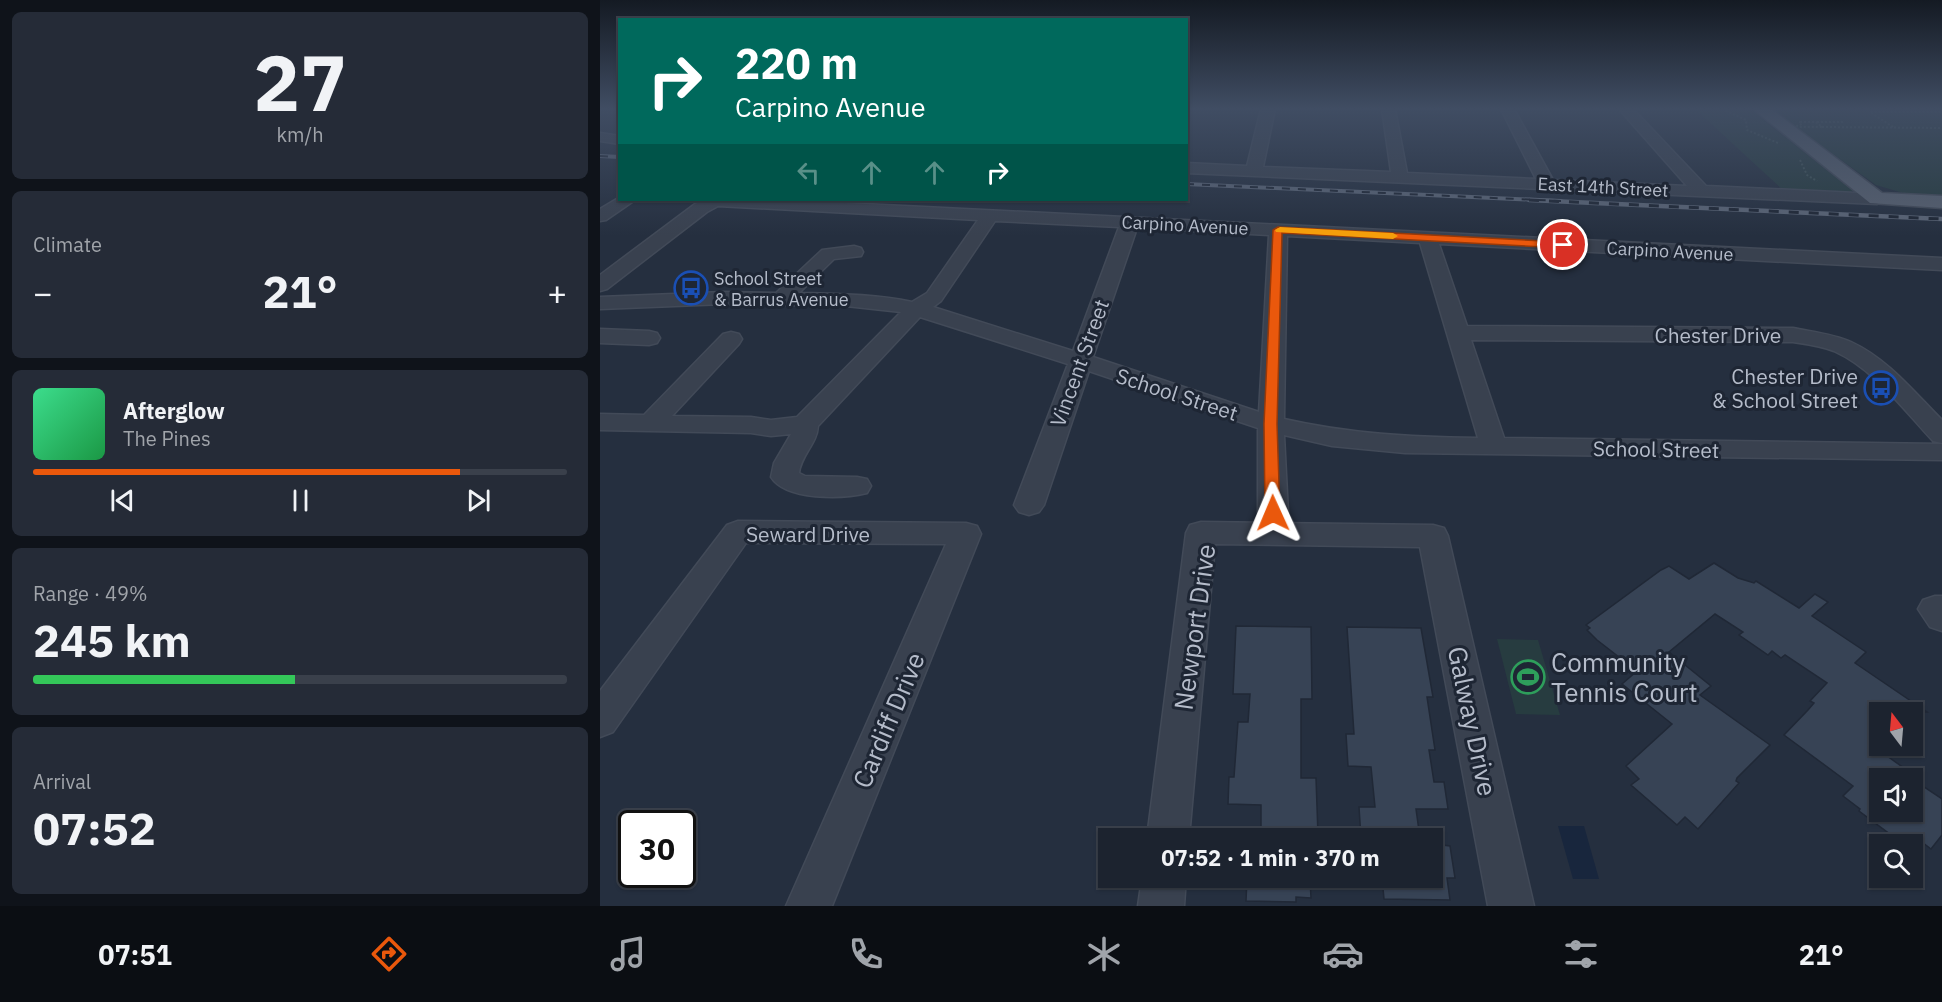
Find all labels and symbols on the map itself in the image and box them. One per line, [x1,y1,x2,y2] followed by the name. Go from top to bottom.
[1537,172,1669,202] street label: East 14th Street
[1121,210,1249,240] street label: Carpino Avenue
[1537,219,1588,270] pin
[1606,236,1734,266] street label: Carpino Avenue
[714,267,849,311] place label: School Street & Barrus Avenue
[673,270,709,306] bus stop icon: School Street & Barrus Avenue
[1043,295,1115,431] street label: Vincent Street
[1655,321,1781,349] street label: Chester Drive
[1113,361,1241,427] street label: School Street
[1712,362,1858,414] place label: Chester Drive & School Street
[1863,370,1899,406] bus stop icon: Chester Drive & School Street
[1593,434,1719,464] street label: School Street
[1241,481,1305,545] position arrow
[746,520,870,548] street label: Seward Drive
[1166,542,1222,712] street label: Newport Drive
[1441,643,1505,799] street label: Galway Drive
[1551,645,1698,709] place label: Community Tennis Court
[844,647,932,793] street label: Cardiff Drive
[1510,659,1546,695] sports icon: Community Tennis Court
[1869,702,1923,756] north arrow
[618,810,696,888] speed limit sign: 30

